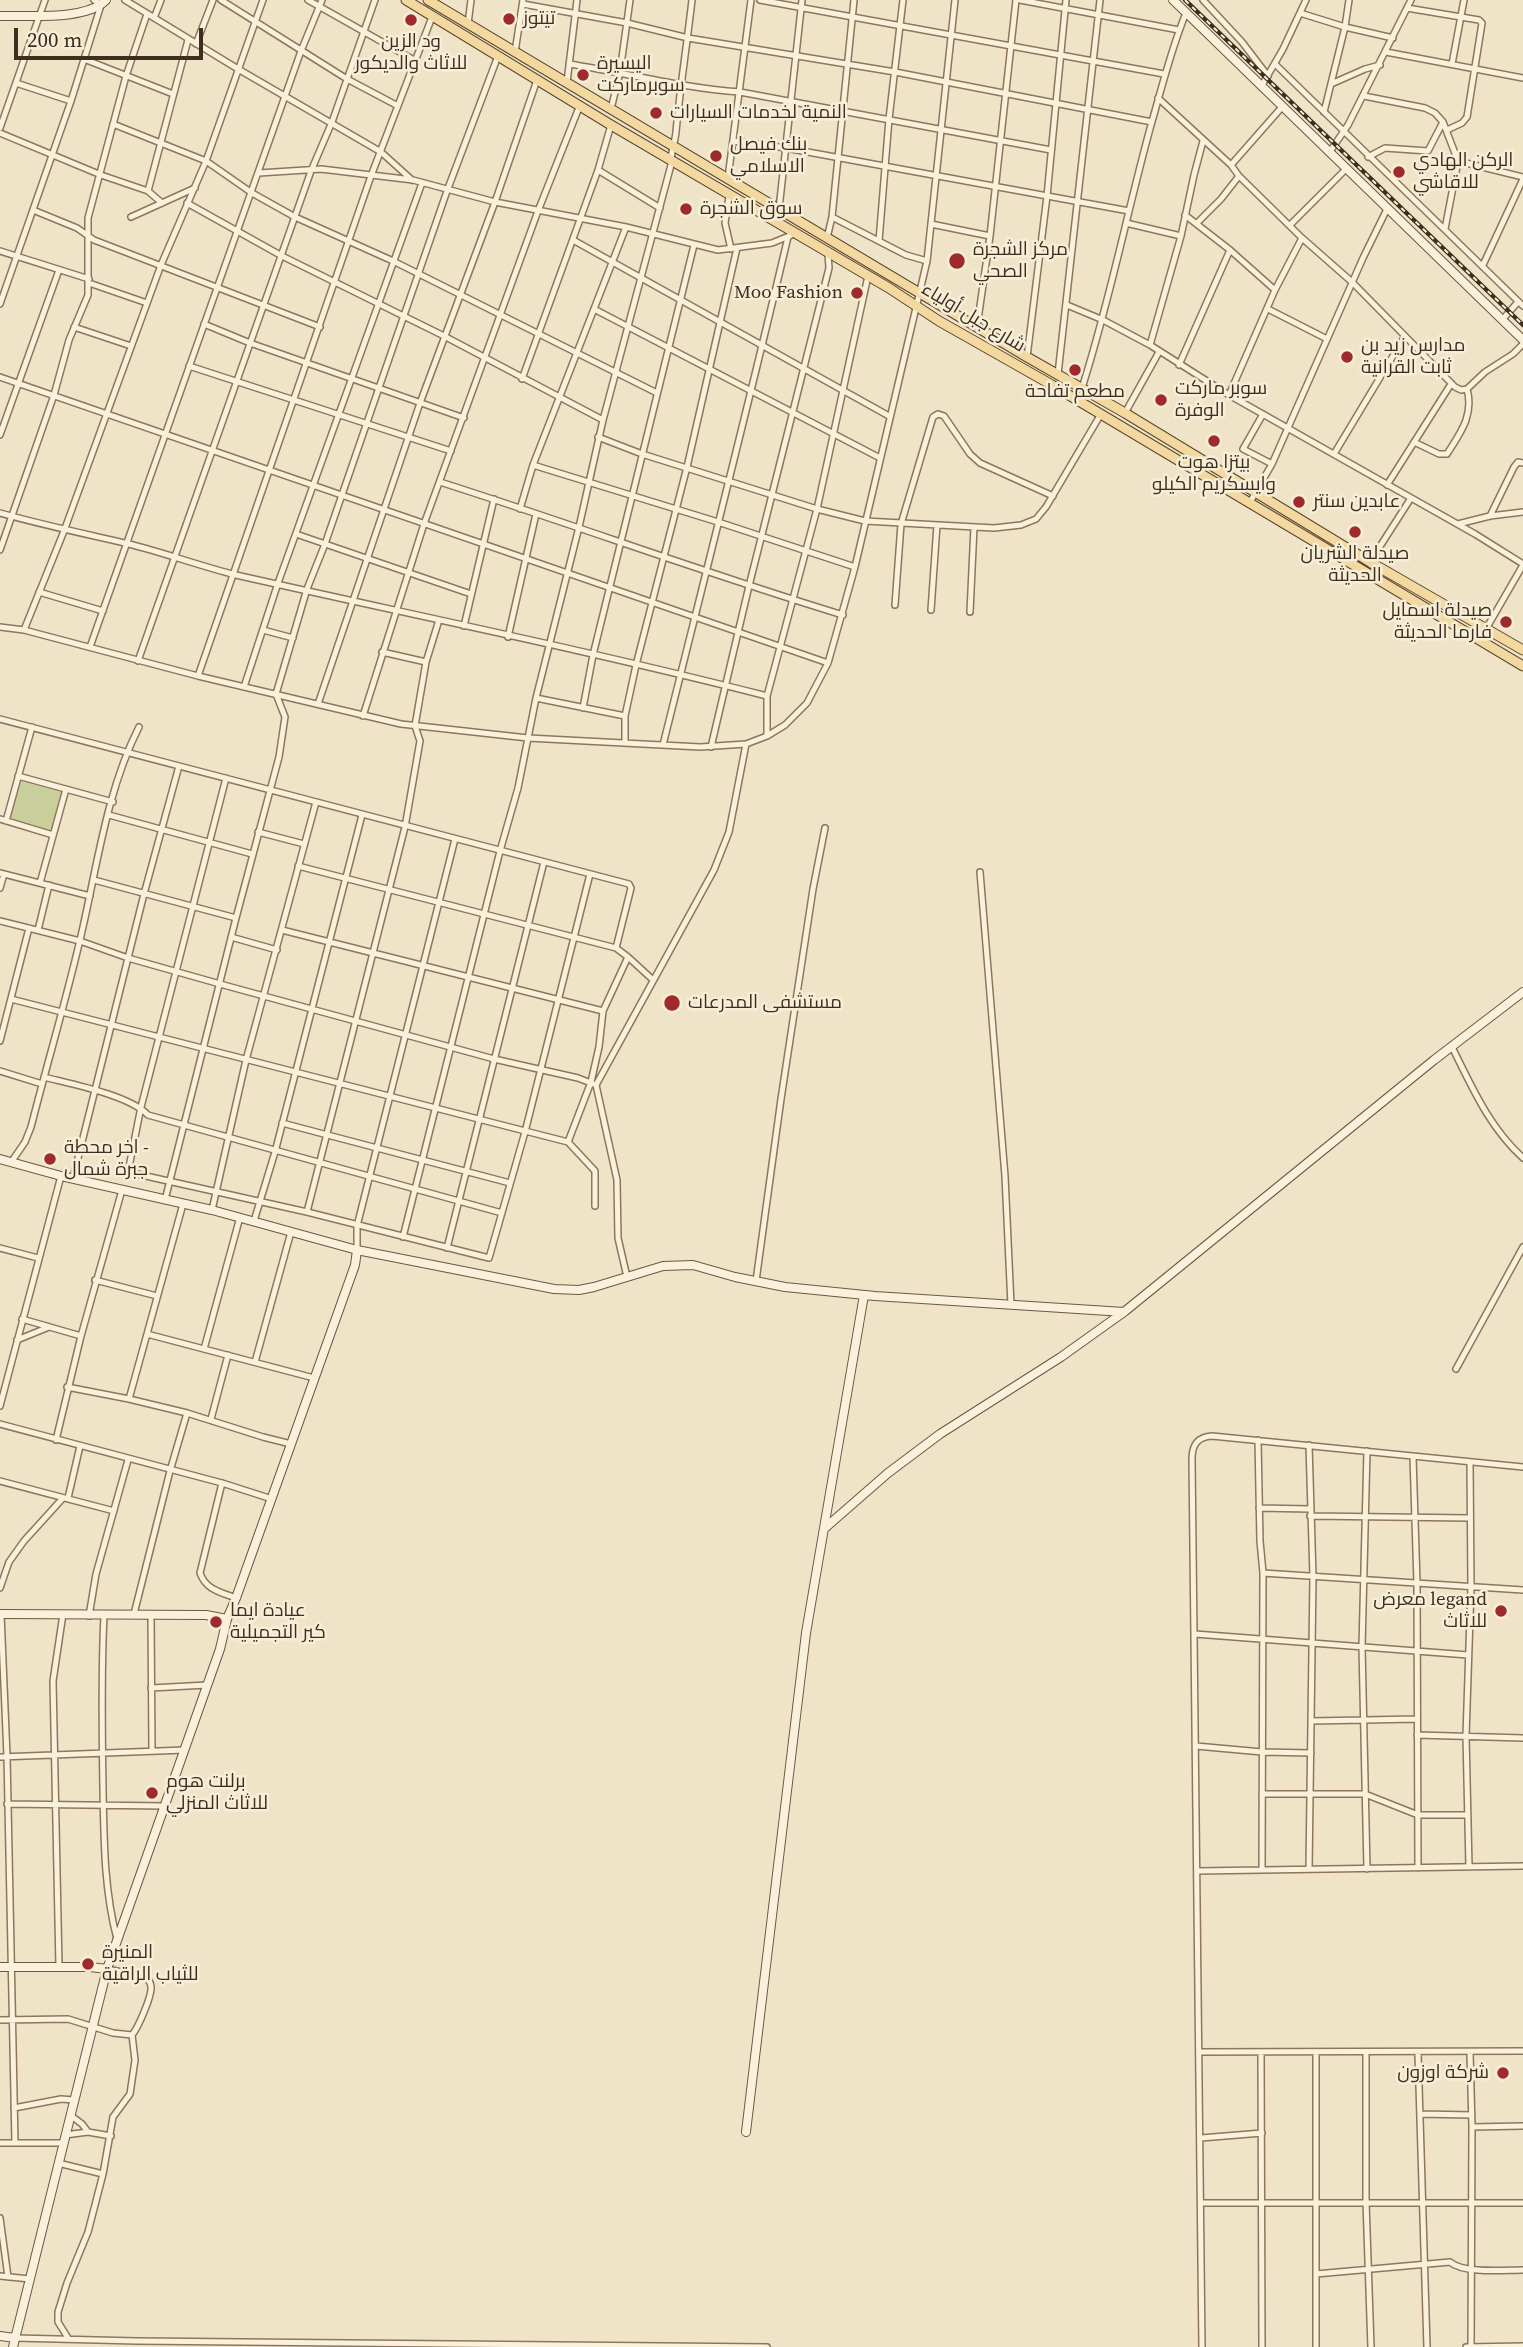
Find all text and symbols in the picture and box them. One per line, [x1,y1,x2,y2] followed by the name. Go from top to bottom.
[523,8,555,30] place label: تيتوز
[501,11,517,27] marker: تيتوز
[403,12,419,28] marker: ود الزين للاثاث والديكور
[18,14,206,58] scale bar
[27,25,82,54] text: 200 m
[355,31,467,75] place label: ود الزين للاثاث والديكور
[597,53,685,97] place label: اليسيرة سوبرماركت
[575,67,591,83] marker: اليسيرة سوبرماركت
[670,102,847,124] place label: النمية لخدمات السيارات
[648,105,664,121] marker: النمية لخدمات السيارات
[730,134,807,178] place label: بنك فيصل الاسلامي
[708,148,724,164] marker: بنك فيصل الاسلامي
[1413,150,1513,194] place label: الركن الهادي للاقاشي
[1391,164,1407,180] marker: الركن الهادي للاقاشي
[700,198,802,220] place label: سوق الشجرة
[678,201,694,217] marker: سوق الشجرة
[973,239,1068,283] place label: مركز الشجرة الصحي
[947,251,967,271] marker: مركز الشجرة الصحي
[917,278,1029,358] street label: شارع جبل أولياء
[734,282,843,304] place label: Moo Fashion
[849,285,865,301] marker: Moo Fashion
[1361,335,1465,379] place label: مدارس زيد بن ثابت القرانية
[1339,349,1355,365] marker: مدارس زيد بن ثابت القرانية
[1067,362,1083,378] marker: مطعم تفاحة
[1175,378,1267,422] place label: سوبر ماركت الوفرة
[1025,381,1125,403] place label: مطعم تفاحة
[1153,392,1169,408] marker: سوبر ماركت الوفرة
[1206,433,1222,449] marker: بيتزا هوت وايسكريم الكيلو
[1152,452,1276,496] place label: بيتزا هوت وايسكريم الكيلو
[1313,491,1400,513] place label: عابدين سنتر
[1291,494,1307,510] marker: عابدين سنتر
[1347,524,1363,540] marker: صيدلة الشريان الحديثة
[1301,543,1409,587] place label: صيدلة الشريان الحديثة
[1382,600,1492,644] place label: صيدلة اسمايل فارما الحديثة
[1498,614,1514,630] marker: صيدلة اسمايل فارما الحديثة
[688,992,842,1014] place label: مستشفى المدرعات
[662,993,682,1013] marker: مستشفى المدرعات
[64,1137,149,1181] place label: اخر محطة - جبرة شمال
[42,1151,58,1167] marker: اخر محطة - جبرة شمال
[1373,1589,1487,1633] place label: معرض legand للاثاث
[230,1600,326,1644] place label: عيادة ايما كير التجميلية
[1493,1603,1509,1619] marker: معرض legand للاثاث
[208,1614,224,1630] marker: عيادة ايما كير التجميلية
[166,1771,268,1815] place label: برلنت هوم للاثاث المنزلي
[144,1785,160,1801] marker: برلنت هوم للاثاث المنزلي
[102,1942,199,1986] place label: المنيرة للثياب الراقية
[80,1956,96,1972] marker: المنيرة للثياب الراقية
[1397,2062,1489,2084] place label: شركة اوزون
[1495,2065,1511,2081] marker: شركة اوزون

